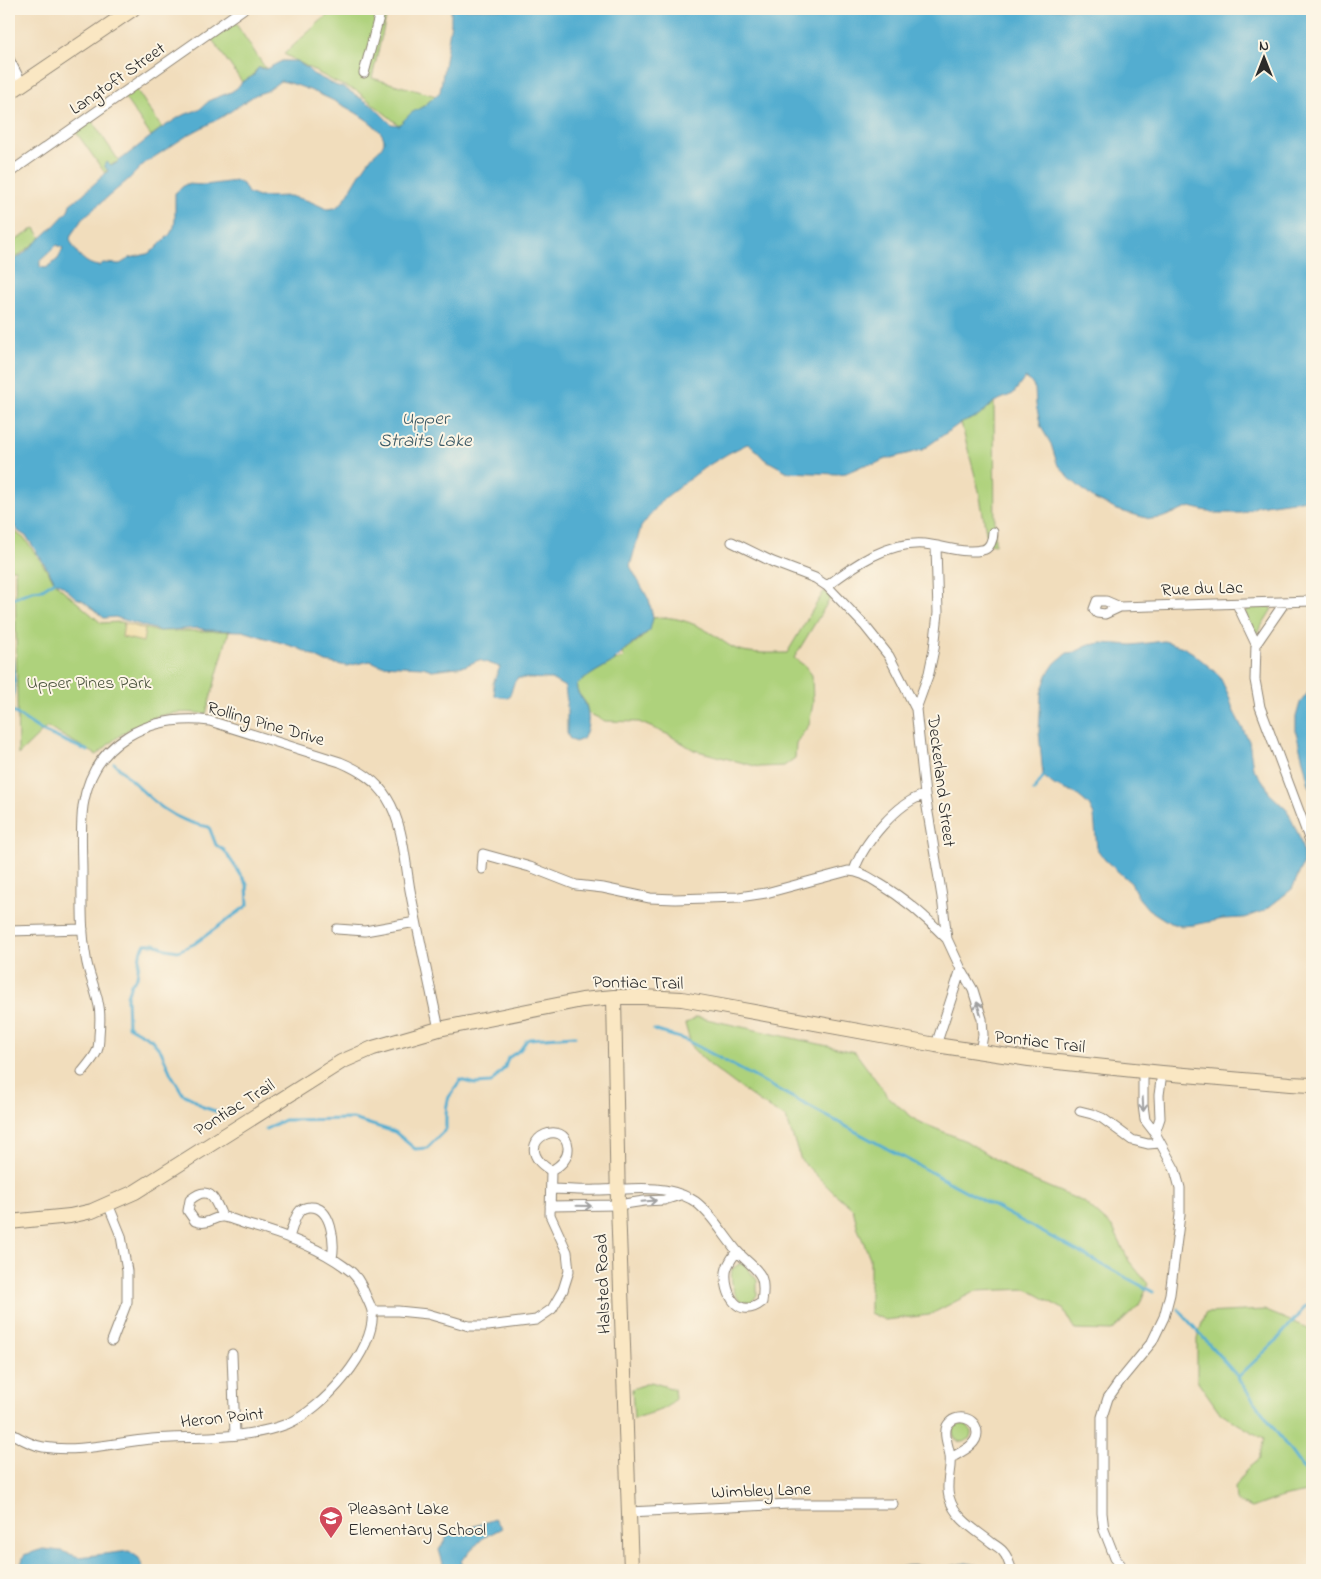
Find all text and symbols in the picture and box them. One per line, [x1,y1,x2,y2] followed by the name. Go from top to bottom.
[1238,32,1288,82] north arrow
[1259,36,1269,57] text: N
[65,37,172,123] street label: Langtoft Street
[378,406,473,455] water label: Upper Straits Lake
[1161,576,1243,604] street label: Rue du Lac
[27,671,152,697] park label: Upper Pines Park
[203,696,328,755] street label: Rolling Pine Drive
[919,713,961,849] street label: Deckerland Street
[592,970,684,998] street label: Pontiac Trail
[973,1001,983,1017] one-way arrow
[993,1025,1086,1061] street label: Pontiac Trail
[190,1074,281,1144] street label: Pontiac Trail
[1139,1096,1148,1112] one-way arrow
[641,1196,657,1206] one-way arrow
[576,1201,592,1211] one-way arrow
[589,1233,619,1334] street label: Halsted Road
[179,1402,265,1436] street label: Heron Point
[711,1477,812,1507] street label: Wimbley Lane
[348,1497,486,1544] place label: Pleasant Lake Elementary School
[318,1505,344,1539] school or university icon: Pleasant Lake Elementary School

